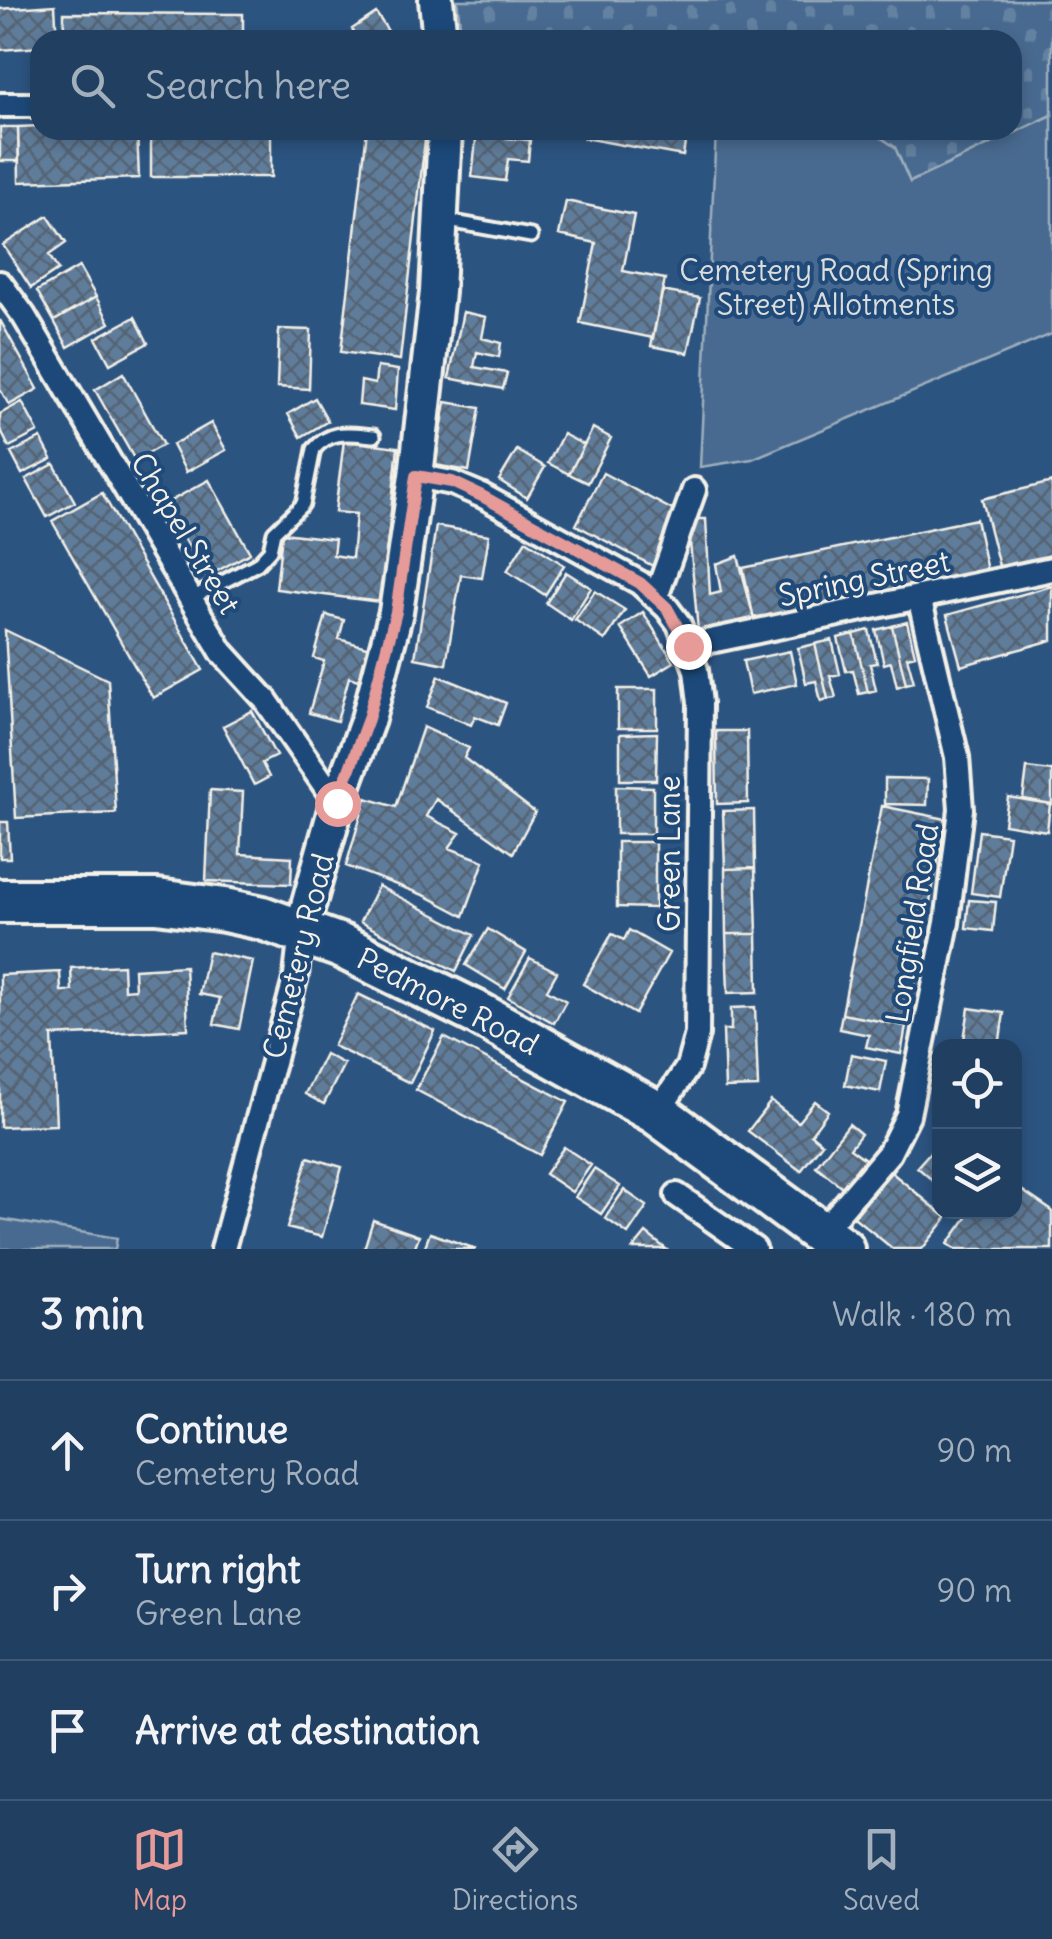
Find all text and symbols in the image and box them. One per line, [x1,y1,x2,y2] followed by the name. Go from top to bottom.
[30,30,1022,140] search box
[65,58,120,113] icon: search
[145,62,351,109] text: Search here
[679,251,993,323] park label: Cemetery Road (Spring Street) Allotments
[123,445,249,621] street label: Chapel Street
[775,541,953,615] street label: Spring Street
[666,624,712,670] route end
[650,776,688,932] street label: Green Lane
[315,781,361,827] route start
[877,821,947,1025] street label: Longfield Road
[254,849,342,1063] street label: Cemetery Road
[351,939,545,1063] street label: Pedmore Road
[932,1039,1022,1219] map controls
[932,1039,1022,1129] button: locate
[932,1129,1022,1219] button: layers
[40,1288,144,1340] text: 3 min
[832,1294,1012,1335] text: Walk · 180 m
[135,1406,288,1453] text: Continue
[40,1423,95,1478] icon: ahead
[937,1430,1012,1471] text: 90 m
[135,1453,359,1494] text: Cemetery Road
[135,1546,301,1593] text: Turn right
[40,1563,95,1618] icon: right
[937,1570,1012,1611] text: 90 m
[135,1593,302,1634] text: Green Lane
[40,1703,95,1758] icon: arrive
[135,1707,480,1754] text: Arrive at destination
[132,1822,187,1918] tab: Map
[452,1822,578,1918] tab: Directions
[843,1822,920,1918] tab: Saved

